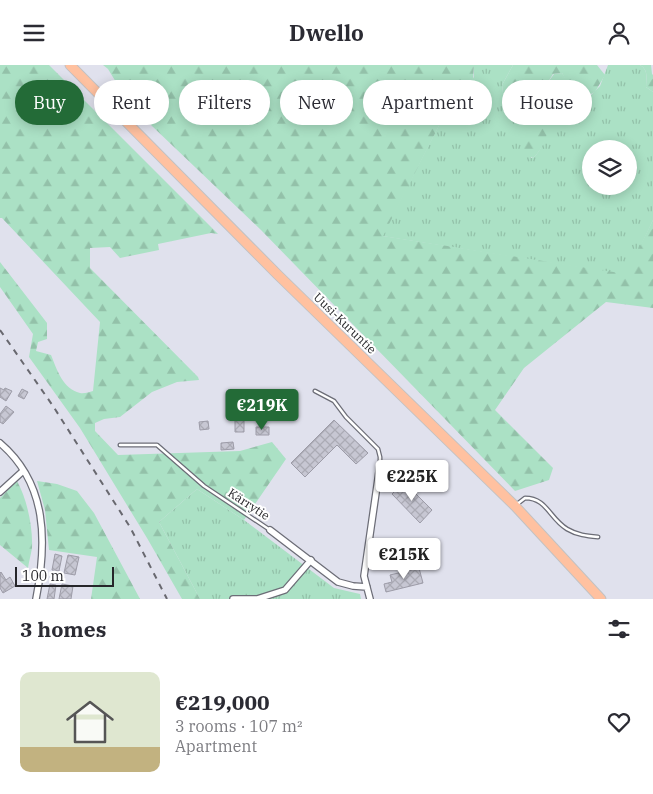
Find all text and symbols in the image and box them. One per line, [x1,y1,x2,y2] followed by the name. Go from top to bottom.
[289,18,364,47] text: Dwello
[20,19,48,47] icon: menu
[605,19,633,47] icon: person
[15,80,84,125] chip: Buy
[94,80,169,125] chip: Rent
[179,80,270,125] chip: Filters
[280,80,353,125] chip: New
[363,80,492,125] chip: Apartment
[502,80,592,125] chip: House
[582,140,637,195] map controls
[582,140,637,195] button: layers
[311,289,379,357] street label: Uusi-Kuruntie
[227,389,297,431] pin: €219K
[236,395,288,415] text: €219K
[377,459,447,502] pin: €225K
[386,466,438,486] text: €225K
[225,485,273,523] street label: Kärrytie
[369,537,439,580] pin: €215K
[378,544,430,564] text: €215K
[15,564,114,587] scale bar
[22,567,64,585] text: 100 m
[20,615,106,643] text: 3 homes
[605,615,633,643] icon: filters
[175,688,270,716] text: €219,000
[60,692,120,752] icon: home
[605,708,633,736] icon: heart
[175,716,303,736] text: 3 rooms · 107 m²
[175,736,257,756] text: Apartment

